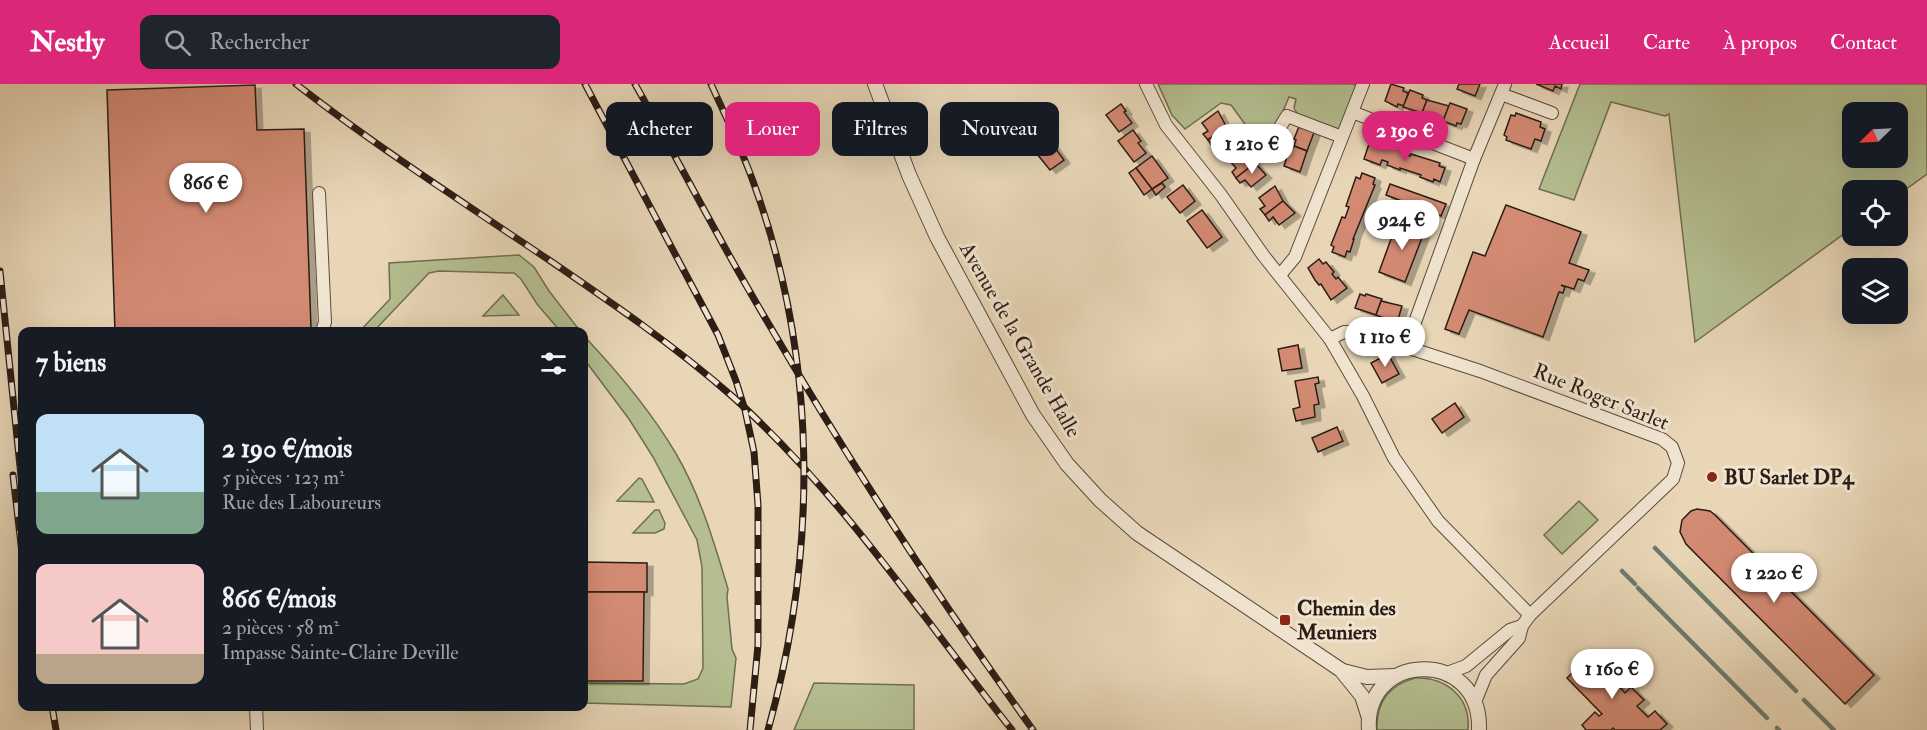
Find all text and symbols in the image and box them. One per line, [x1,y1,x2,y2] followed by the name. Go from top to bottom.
[140,15,560,69] search box
[30,25,104,60] text: Nestly
[161,26,194,59] icon: search
[209,28,310,56] text: Rechercher
[1549,29,1610,56] text: Accueil
[1643,29,1690,56] text: Carte
[1723,29,1797,56] text: À propos
[1830,29,1897,56] text: Contact
[606,102,713,156] chip: Acheter
[725,102,820,156] chip: Louer
[832,102,928,156] chip: Filtres
[940,102,1059,156] chip: Nouveau
[1842,102,1908,168] north arrow
[1842,102,1908,324] map controls
[1350,111,1460,162] pin: 2 190 €
[1376,118,1434,143] text: 2 190 €
[1197,124,1307,175] pin: 1 210 €
[1225,131,1279,156] text: 1 210 €
[164,163,248,214] pin: 866 €
[183,170,229,195] text: 866 €
[1842,180,1908,246] button: locate
[1360,200,1444,251] pin: 924 €
[1378,207,1426,232] text: 924 €
[953,237,1087,443] street label: Avenue de la Grande Halle
[1842,258,1908,324] button: layers
[1330,317,1440,368] pin: 1 110 €
[1359,324,1411,349] text: 1 110 €
[36,347,106,379] text: 7 biens
[537,347,570,380] icon: filters
[1529,357,1673,437] street label: Rue Roger Sarlet
[222,433,352,465] text: 2 190 €/mois
[84,438,156,510] icon: home
[1724,464,1855,491] place label: BU Sarlet DP4
[222,465,345,490] text: 5 pièces · 123 m²
[1705,470,1719,484] marker: BU Sarlet DP4
[222,490,381,515] text: Rue des Laboureurs
[1719,553,1829,604] pin: 1 220 €
[1745,560,1803,585] text: 1 220 €
[222,583,336,615] text: 866 €/mois
[84,588,156,660] icon: home
[1296,595,1396,646] place label: Chemin des Meuniers
[1278,613,1292,627] marker: Chemin des Meuniers
[222,615,339,640] text: 2 pièces · 58 m²
[222,640,459,665] text: Impasse Sainte-Claire Deville
[1557,649,1667,700] pin: 1 160 €
[1585,656,1639,681] text: 1 160 €

